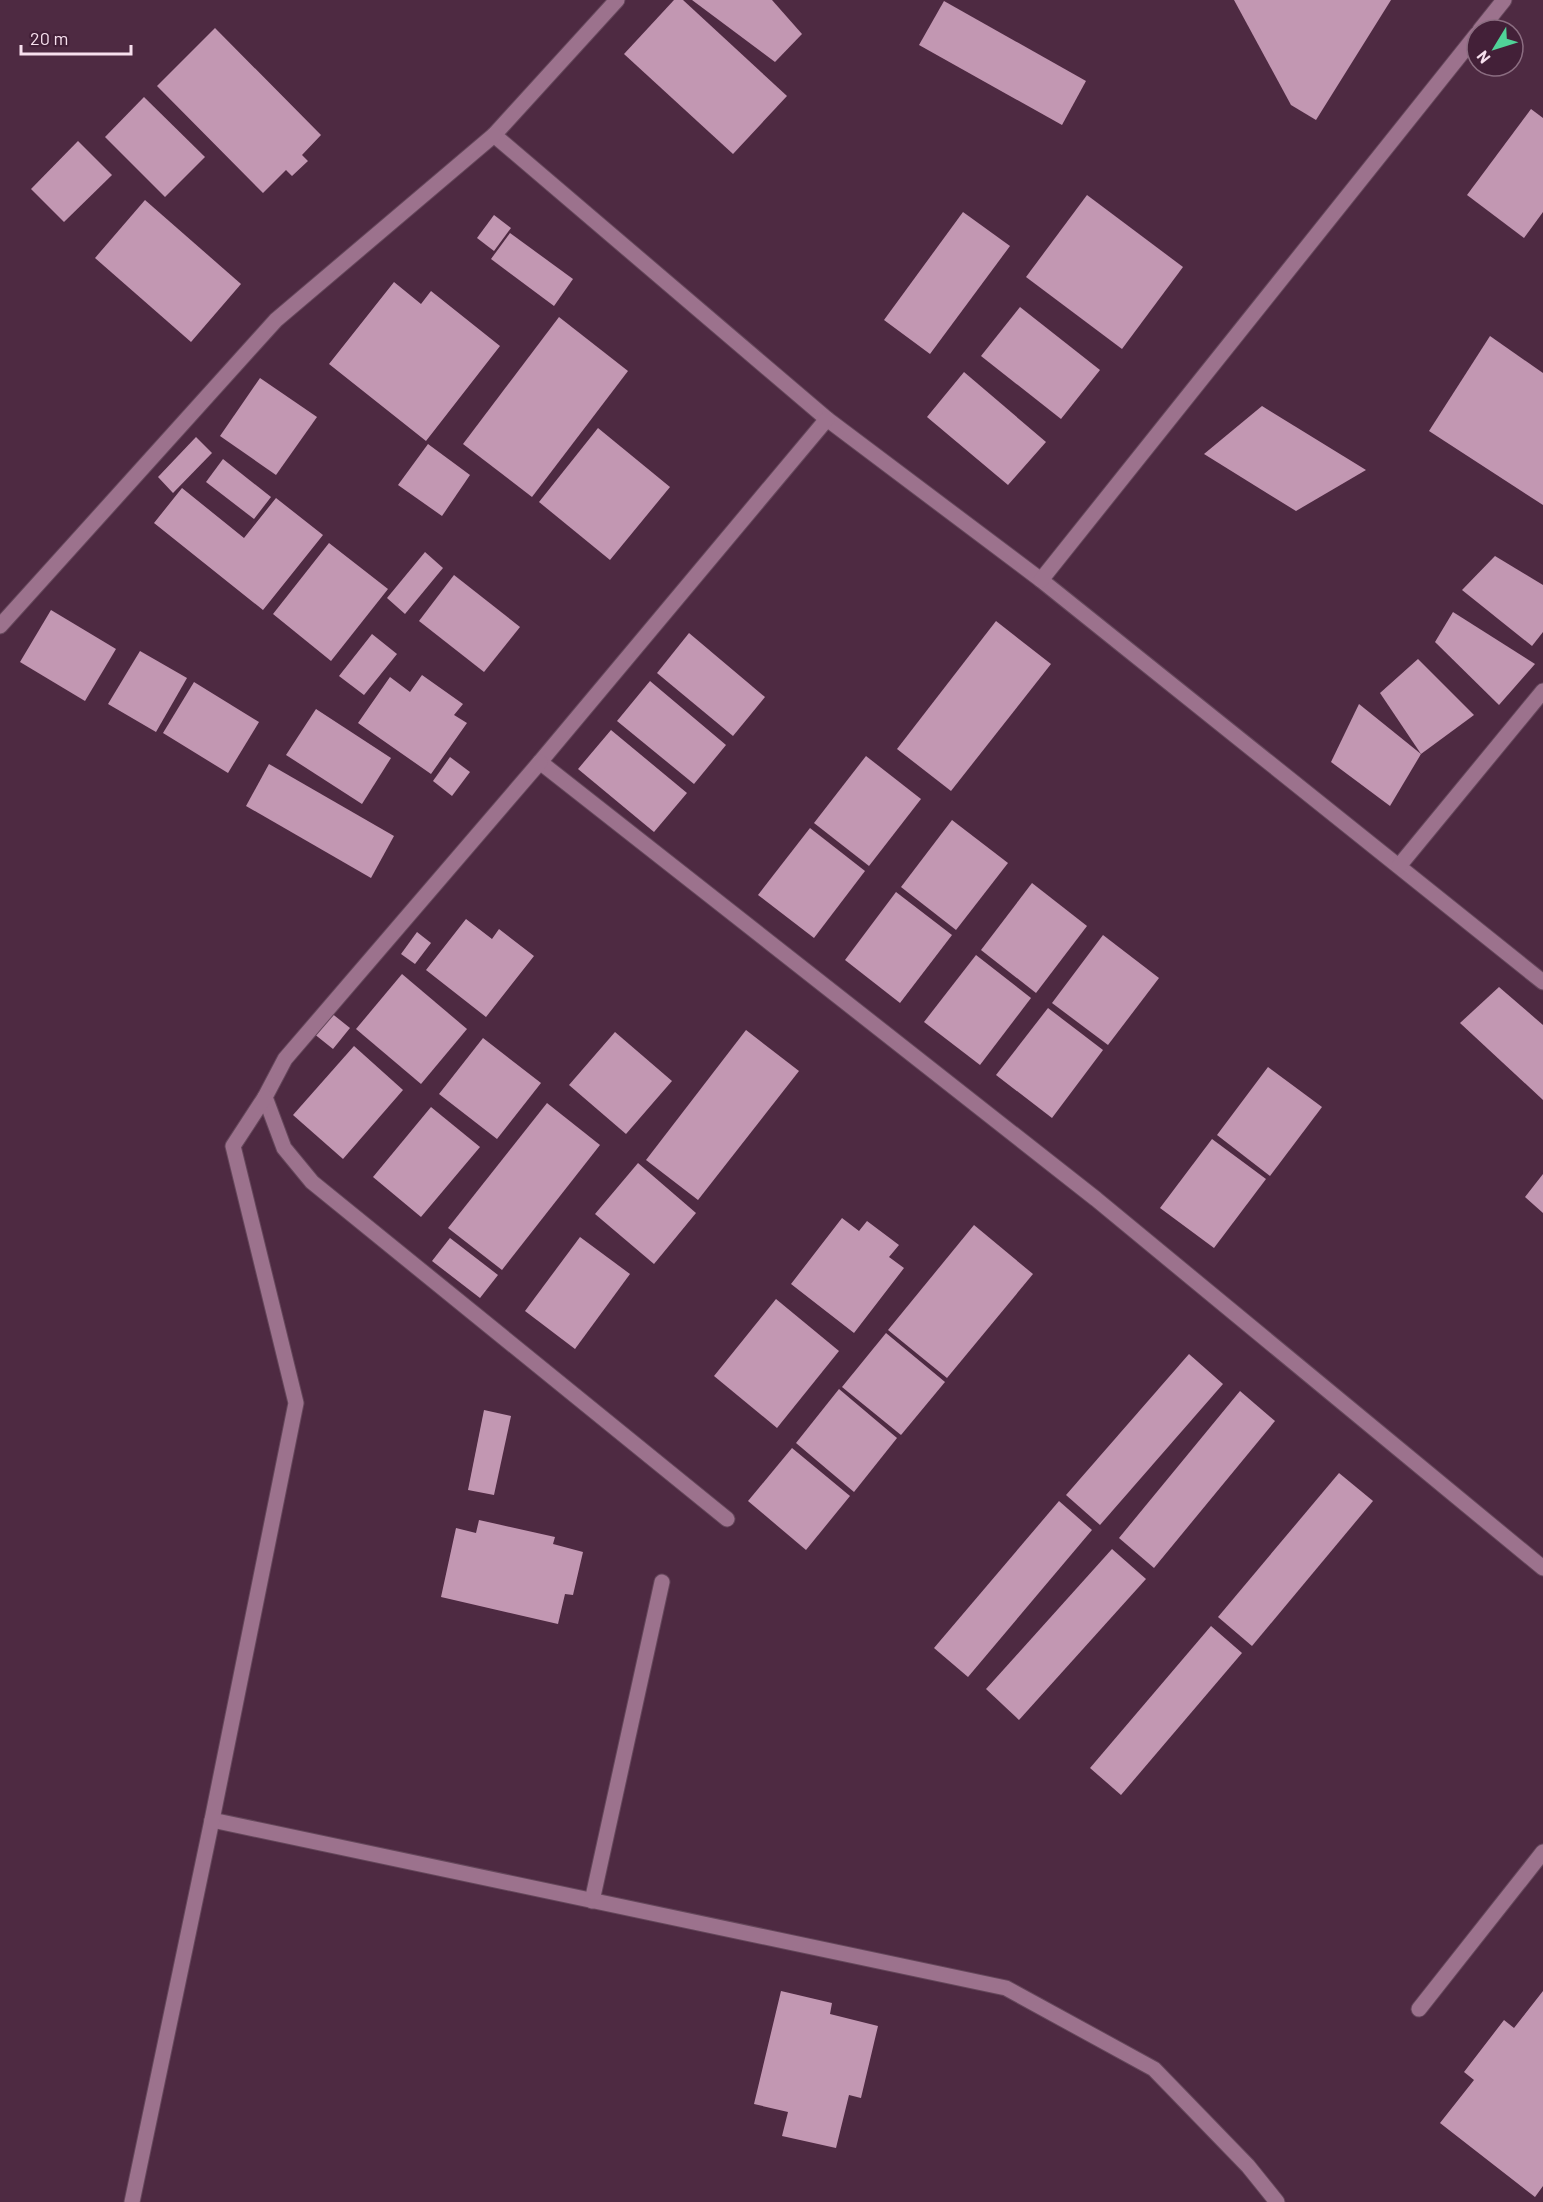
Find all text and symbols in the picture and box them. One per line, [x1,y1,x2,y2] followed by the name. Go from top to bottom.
[21,18,130,56] scale bar
[1465,18,1525,78] north arrow
[30,27,68,49] text: 20 m
[1472,48,1494,68] text: N

